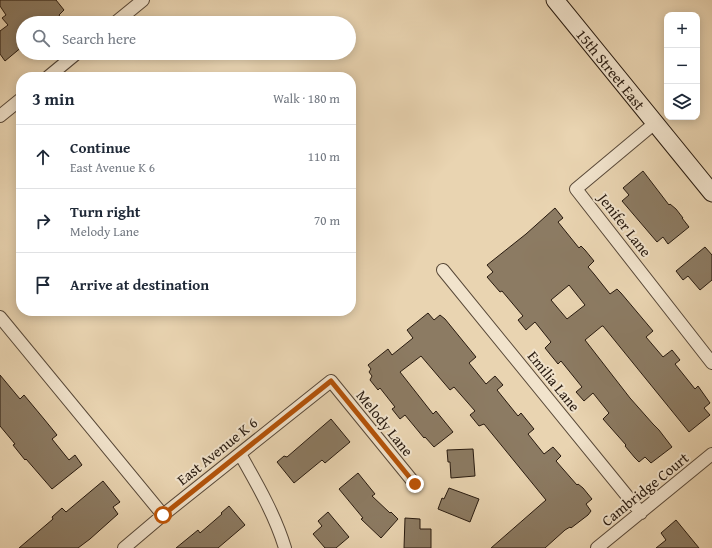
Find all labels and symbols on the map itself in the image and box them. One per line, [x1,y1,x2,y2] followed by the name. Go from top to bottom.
[572,24,651,115] street label: 15th Street East
[592,187,657,261] street label: Jenifer Lane
[523,346,585,416] street label: Emilia Lane
[352,385,418,461] street label: Melody Lane
[172,412,262,490] street label: East Avenue K 6
[597,447,694,531] street label: Cambridge Court
[406,475,424,493] route end
[154,506,172,524] route start

